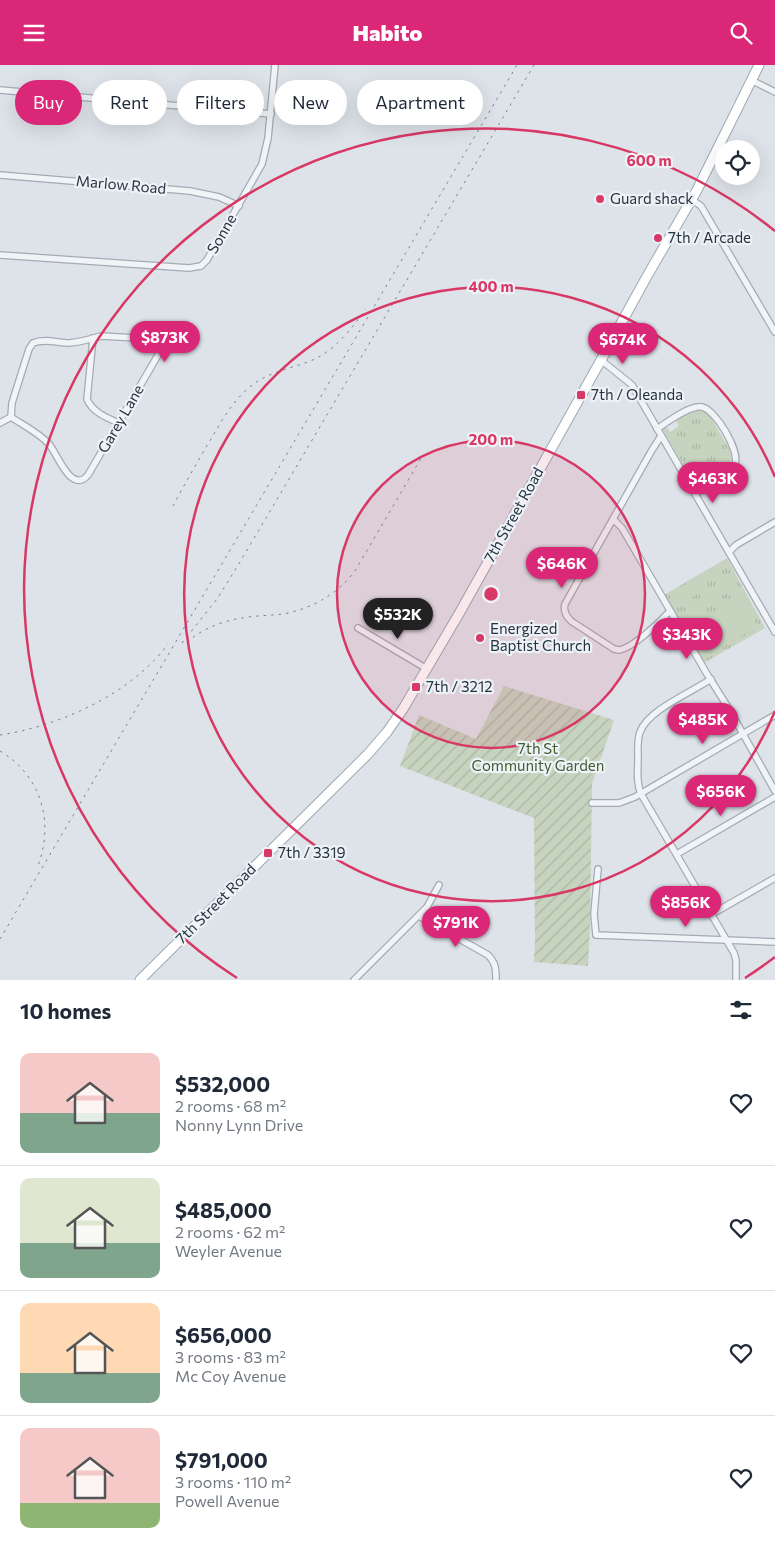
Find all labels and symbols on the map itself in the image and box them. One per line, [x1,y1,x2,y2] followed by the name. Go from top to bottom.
[626,151,672,169] text: 600 m
[75,171,167,197] street label: Marlow Road
[610,189,693,207] place label: Guard shack
[594,193,606,205] marker: Guard shack
[203,210,240,257] street label: Sonne
[668,228,751,246] place label: 7th / Arcade
[652,232,664,244] marker: 7th / Arcade
[468,277,514,295] text: 400 m
[130,321,200,363] pin: $873K
[588,323,658,365] pin: $674K
[93,381,147,456] street label: Garey Lane
[591,385,683,403] place label: 7th / Oleanda
[575,389,587,401] marker: 7th / Oleanda
[469,430,513,448] text: 200 m
[678,461,748,504] pin: $463K
[480,464,547,565] street label: 7th Street Road
[527,547,597,589] pin: $646K
[482,585,500,603] centre of rings
[363,597,433,640] pin: $532K
[652,617,722,660] pin: $343K
[490,619,591,654] place label: Energized Baptist Church
[474,632,486,644] marker: Energized Baptist Church
[426,677,493,695] place label: 7th / 3212
[410,681,422,693] marker: 7th / 3212
[668,703,738,745] pin: $485K
[472,739,604,774] park label: 7th St Community Garden
[686,775,756,817] pin: $656K
[278,843,346,861] place label: 7th / 3319
[262,847,274,859] marker: 7th / 3319
[172,860,259,947] street label: 7th Street Road
[651,885,721,928] pin: $856K
[421,905,491,948] pin: $791K

